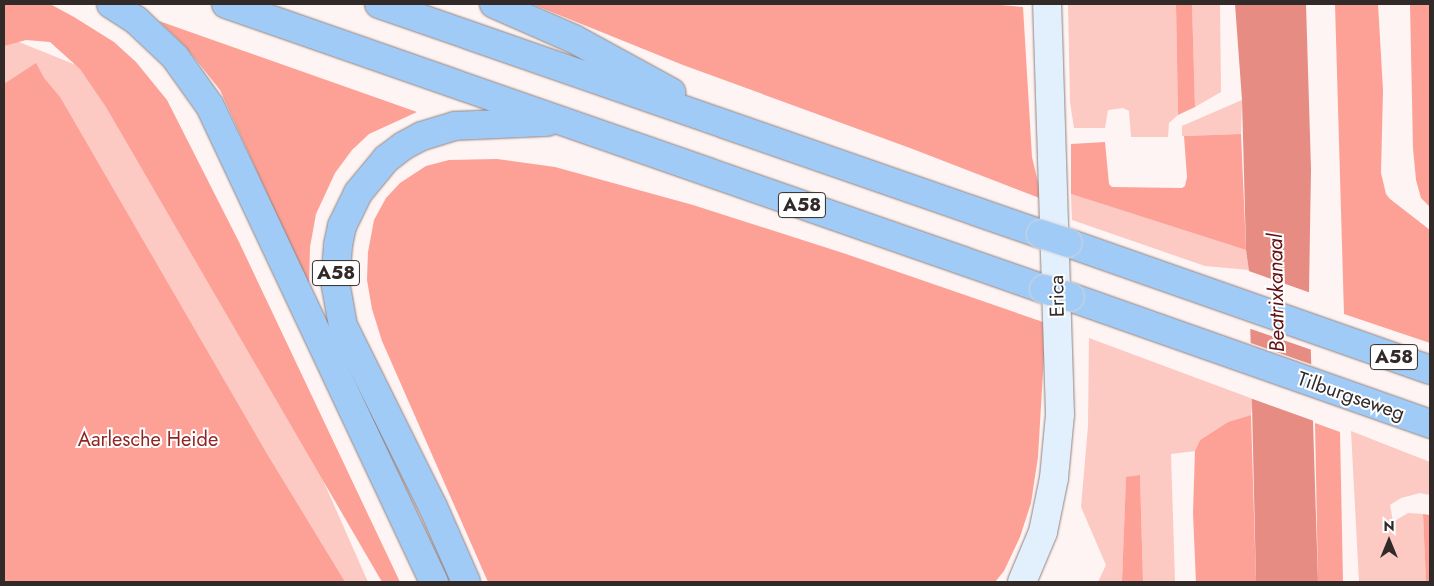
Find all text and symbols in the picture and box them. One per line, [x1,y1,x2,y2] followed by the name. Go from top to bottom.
[777,188,827,222] road number: A58
[1262,234,1290,352] water label: Beatrixkanaal
[311,256,361,290] road number: A58
[1045,275,1069,317] street label: Erica
[1369,341,1419,374] road number: A58
[1294,366,1408,426] street label: Tilburgseweg
[78,427,218,451] park label: Aarlesche Heide
[1364,516,1414,566] north arrow
[1383,516,1395,536] text: N

